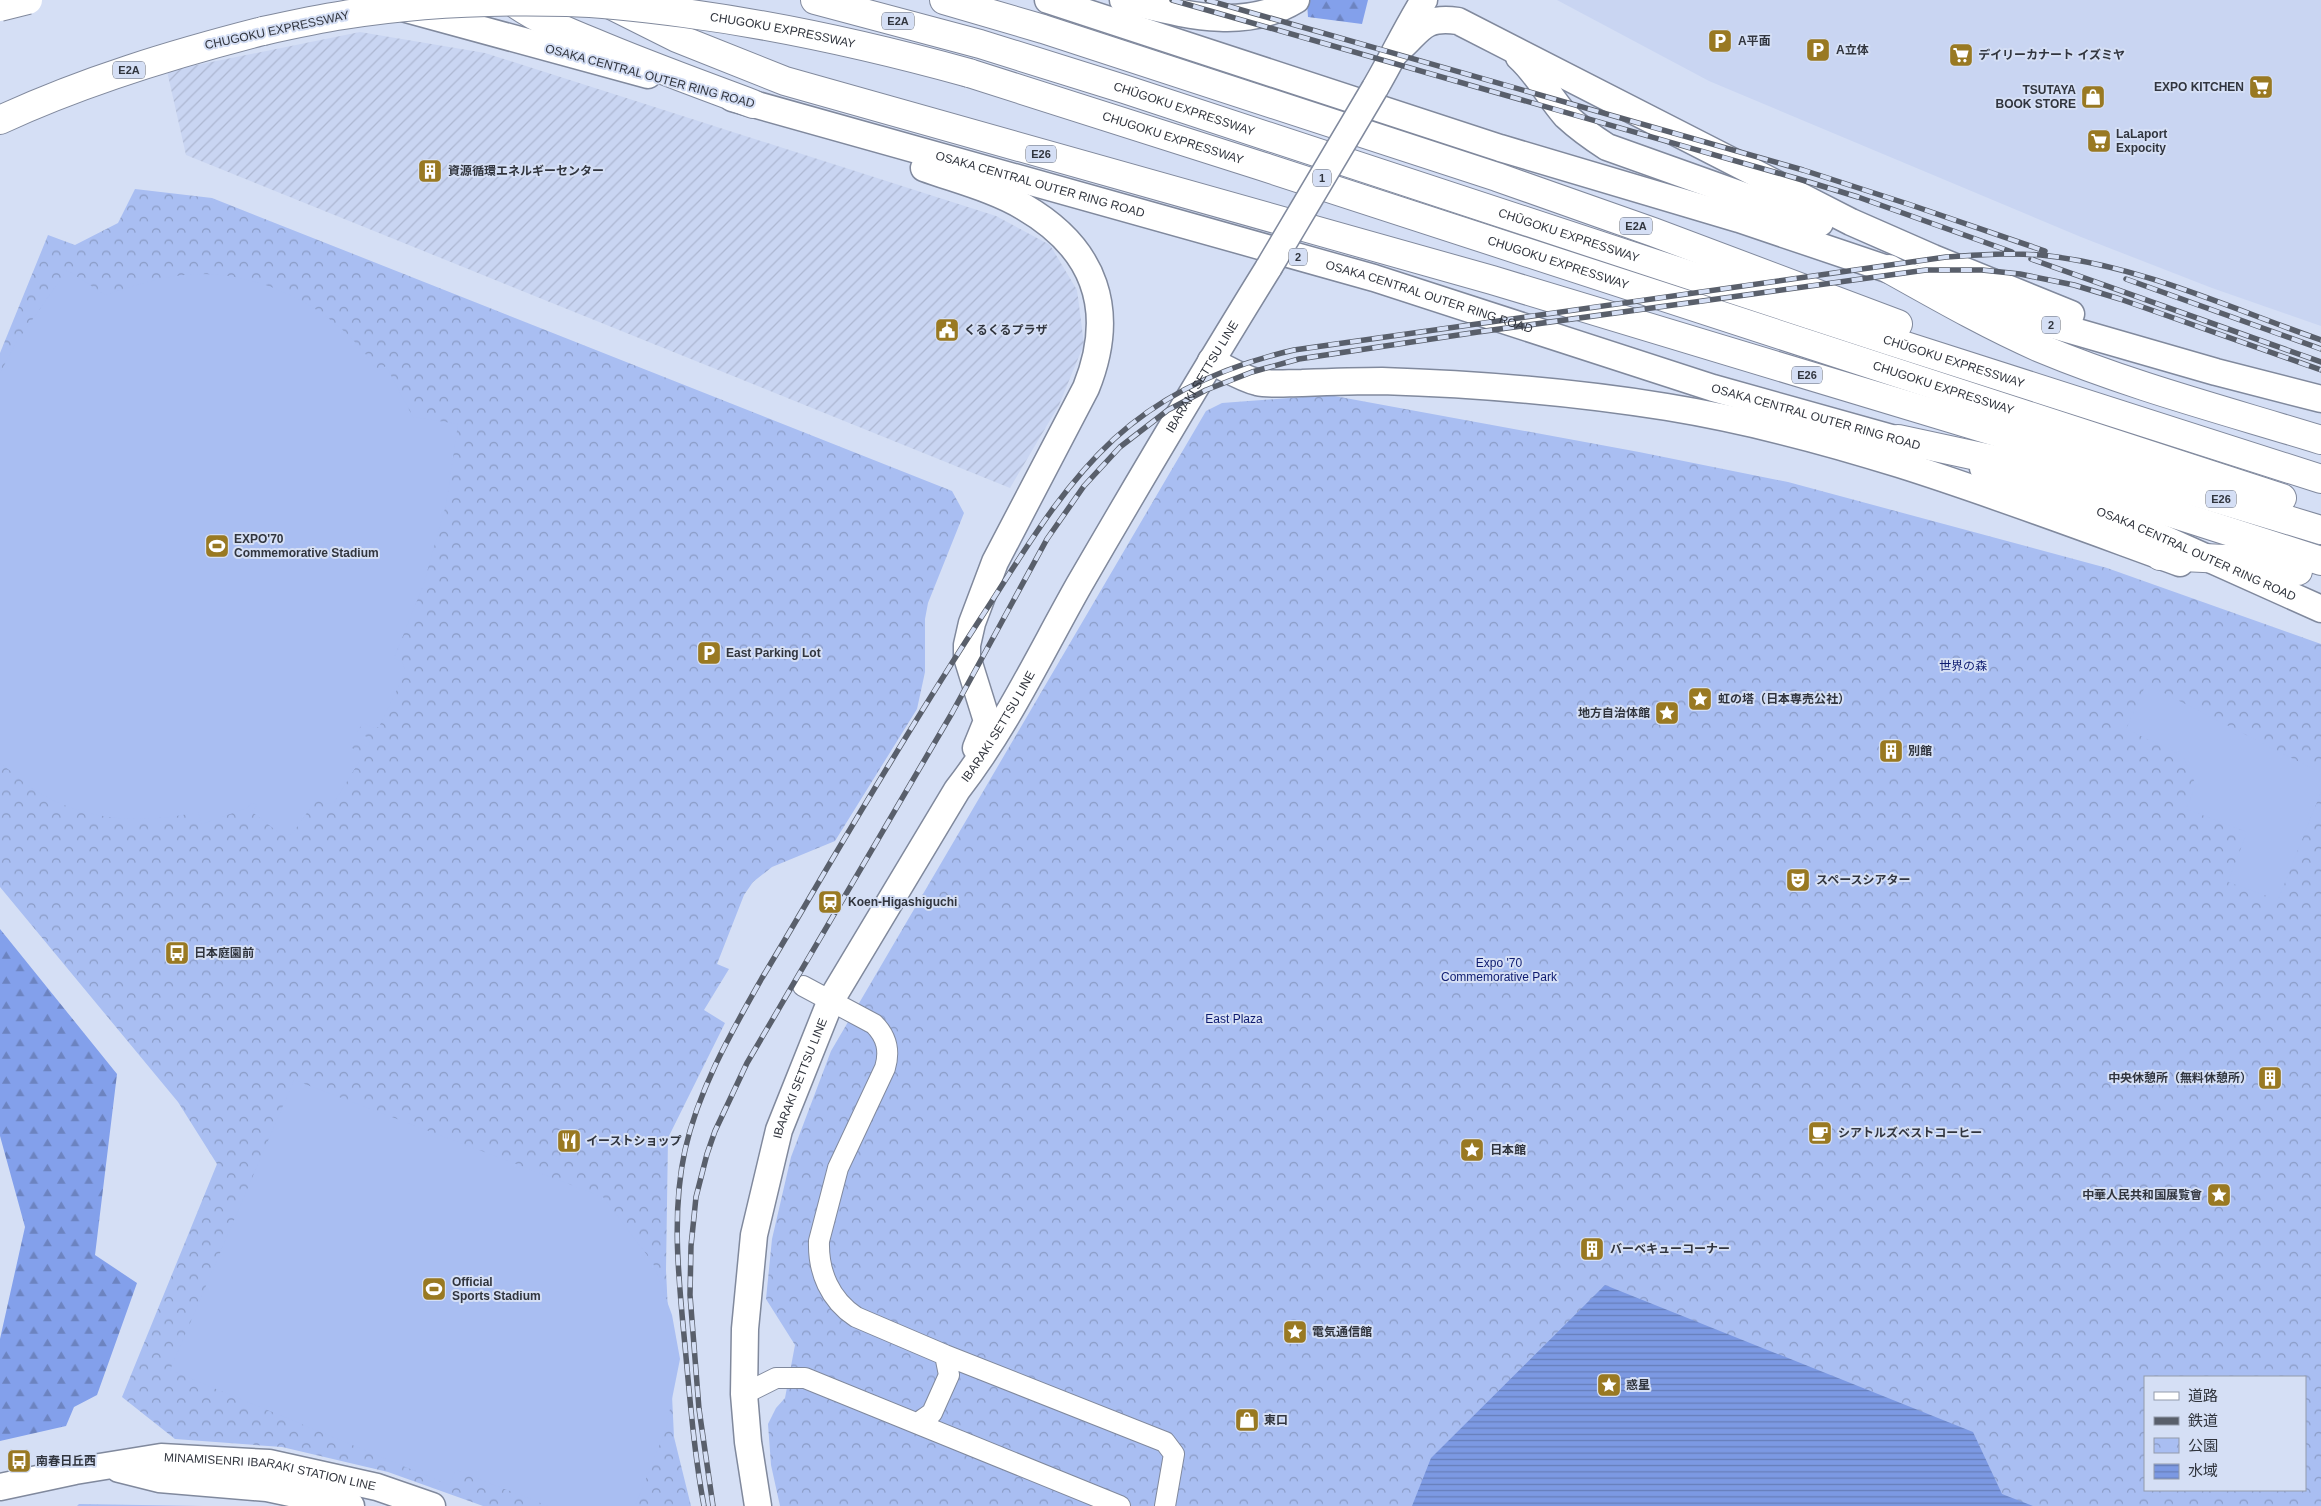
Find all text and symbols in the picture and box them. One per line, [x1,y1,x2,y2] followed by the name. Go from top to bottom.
[203,8,351,52] street label: CHUGOKU EXPRESSWAY
[709,10,857,51] street label: CHUGOKU EXPRESSWAY
[882,12,914,30] road number: E2A
[1707,28,1733,54] parking icon: A平面
[1738,34,1771,48] place label: A平面
[1805,37,1831,63] parking icon: A立体
[544,41,757,111] street label: OSAKA CENTRAL OUTER RING ROAD
[1948,42,1974,68] supermarket icon: デイリーカナート イズミヤ
[1836,43,1869,57] place label: A立体
[1978,48,2125,62] place label: デイリーカナート イズミヤ
[113,62,145,78] road number: E2A
[2248,74,2274,100] supermarket icon: EXPO KITCHEN
[1112,79,1256,139] street label: CHŪGOKU EXPRESSWAY
[2154,80,2244,94] place label: EXPO KITCHEN
[1996,83,2076,111] place label: TSUTAYA BOOK STORE
[2080,84,2106,110] shop icon: TSUTAYA BOOK STORE
[1100,109,1245,167] street label: CHUGOKU EXPRESSWAY
[2116,127,2167,155] place label: LaLaport Expocity
[2086,128,2112,154] supermarket icon: LaLaport Expocity
[1026,146,1056,162] road number: E26
[934,148,1147,220] street label: OSAKA CENTRAL OUTER RING ROAD
[417,158,443,184] building icon: 資源循環エネルギーセンター
[448,164,604,178] place label: 資源循環エネルギーセンター
[1313,170,1331,187] road number: 1
[1497,206,1641,265] street label: CHŪGOKU EXPRESSWAY
[1620,218,1652,235] road number: E2A
[1486,233,1631,292] street label: CHUGOKU EXPRESSWAY
[1289,248,1307,266] road number: 2
[1324,258,1535,336] street label: OSAKA CENTRAL OUTER RING ROAD
[2042,316,2060,334] road number: 2
[934,317,960,343] public building icon: くるくるプラザ
[1163,318,1241,435] street label: IBARAKI SETTSU LINE
[964,323,1048,337] place label: くるくるプラザ
[1881,332,2026,391] street label: CHŪGOKU EXPRESSWAY
[1871,358,2016,417] street label: CHUGOKU EXPRESSWAY
[1792,366,1822,384] road number: E26
[1710,381,1922,453] street label: OSAKA CENTRAL OUTER RING ROAD
[2206,490,2236,508] road number: E26
[2095,504,2298,604] street label: OSAKA CENTRAL OUTER RING ROAD
[234,532,379,560] place label: EXPO'70 Commemorative Stadium
[204,533,230,559] sports icon: EXPO'70 Commemorative Stadium
[696,640,722,666] parking icon: East Parking Lot
[726,646,821,660] place label: East Parking Lot
[1939,659,1987,673] park label: 世界の森
[958,668,1038,785] street label: IBARAKI SETTSU LINE
[1687,686,1713,712] place icon: 虹の塔（日本専売公社）
[1718,692,1850,706] place label: 虹の塔（日本専売公社）
[1654,700,1680,726] place icon: 地方自治体館
[1578,706,1650,720] place label: 地方自治体館
[1878,738,1904,764] building icon: 別館
[1908,744,1932,758] place label: 別館
[1785,867,1811,893] theatre icon: スペースシアター
[1816,873,1911,887] place label: スペースシアター
[817,889,843,915] station icon: Koen-Higashiguchi
[848,895,957,909] place label: Koen-Higashiguchi
[164,940,190,966] bus stop icon: 日本庭園前
[194,946,254,960] place label: 日本庭園前
[1441,956,1558,984] park label: Expo '70 Commemorative Park
[1205,1012,1263,1026] park label: East Plaza
[770,1016,830,1140] street label: IBARAKI SETTSU LINE
[2257,1065,2283,1091] building icon: 中央休憩所（無料休憩所）
[2108,1071,2252,1085] place label: 中央休憩所（無料休憩所）
[1807,1120,1833,1146] cafe icon: シアトルズベストコーヒー
[1838,1126,1982,1140] place label: シアトルズベストコーヒー
[556,1128,582,1154] restaurant icon: イーストショップ
[586,1134,681,1148] place label: イーストショップ
[1459,1137,1485,1163] place icon: 日本館
[1490,1143,1526,1157] place label: 日本館
[2206,1182,2232,1208] place icon: 中華人民共和国展覧會
[2082,1188,2202,1202] place label: 中華人民共和国展覧會
[1579,1236,1605,1262] building icon: バーベキューコーナー
[1610,1242,1730,1256] place label: バーベキューコーナー
[452,1275,541,1303] place label: Official Sports Stadium
[421,1276,447,1302] sports icon: Official Sports Stadium
[1282,1319,1308,1345] place icon: 電気通信館
[1312,1325,1372,1339] place label: 電気通信館
[1596,1372,1622,1398] place icon: 惑星
[2144,1376,2306,1491] legend
[1626,1378,1650,1392] place label: 惑星
[2188,1387,2218,1404] text: 道路
[1234,1407,1260,1433] shop icon: 東口
[2188,1412,2218,1429] text: 鉄道
[1264,1413,1288,1427] place label: 東口
[2188,1437,2218,1454] text: 公園
[6,1448,32,1474] bus stop icon: 南春日丘西
[164,1450,377,1494] street label: MINAMISENRI IBARAKI STATION LINE
[36,1454,96,1468] place label: 南春日丘西
[2188,1462,2218,1479] text: 水域

